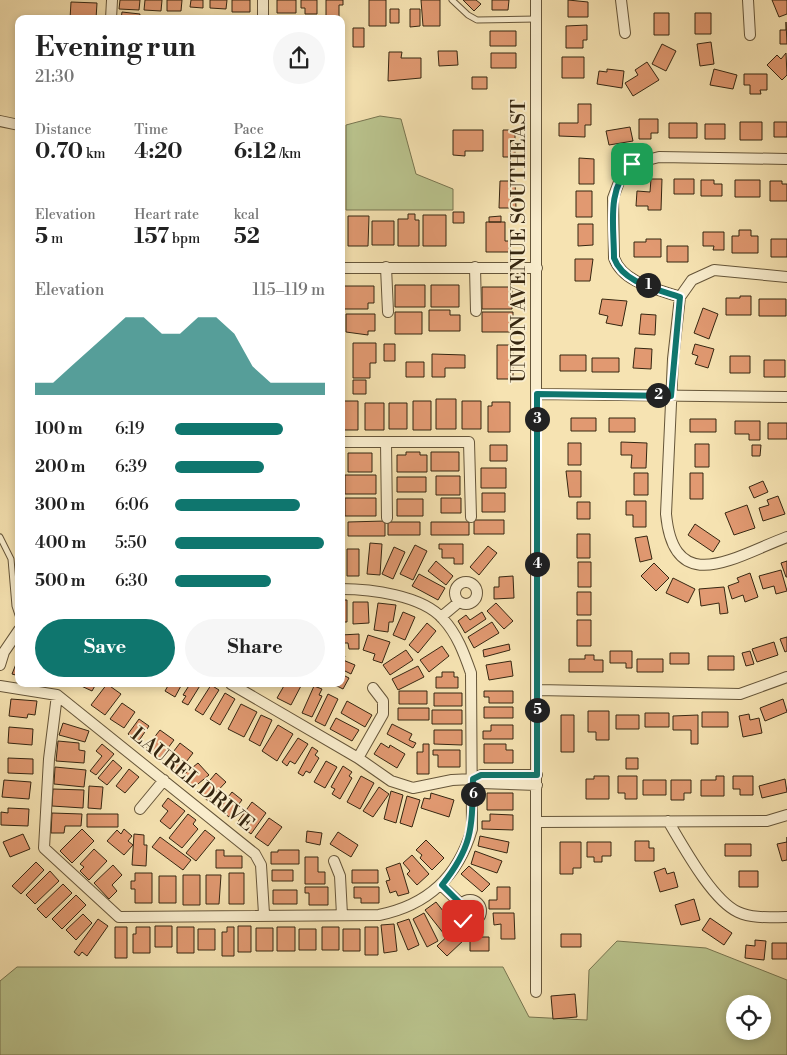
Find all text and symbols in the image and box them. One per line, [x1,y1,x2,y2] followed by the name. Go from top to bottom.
[35,30,196,65] text: Evening run
[273,32,325,84] button: share
[35,67,74,87] text: 21:30
[507,99,532,383] street label: UNION AVENUE SOUTHEAST
[35,121,92,139] text: Distance
[134,121,168,139] text: Time
[234,121,264,139] text: Pace
[35,139,83,165] text: 0.70
[134,139,183,165] text: 4:20
[234,139,276,165] text: 6:12
[611,143,653,185] pin
[83,145,105,163] text: km
[276,145,301,163] text: /km
[618,150,646,178] icon: arrive
[35,206,96,224] text: Elevation
[134,206,199,224] text: Heart rate
[234,206,259,224] text: kcal
[35,224,48,250] text: 5
[134,224,169,250] text: 157
[234,224,260,250] text: 52
[48,230,63,248] text: m
[169,230,200,248] text: bpm
[636,272,660,298] pin: 1
[645,276,652,294] text: 1
[35,280,104,300] text: Elevation
[253,280,325,300] text: 115–119 m
[646,382,670,408] pin: 2
[654,386,663,404] text: 2
[524,406,550,432] pin: 3
[533,410,542,428] text: 3
[35,419,83,439] text: 100 m
[115,419,144,439] text: 6:19
[35,457,85,477] text: 200 m
[115,457,147,477] text: 6:39
[35,495,85,515] text: 300 m
[115,495,149,515] text: 6:06
[35,533,86,553] text: 400 m
[115,533,147,553] text: 5:50
[524,552,550,576] pin: 4
[533,555,542,573] text: 4
[35,571,85,591] text: 500 m
[115,571,148,591] text: 6:30
[35,619,175,677] button: Save
[185,619,325,677] button: Share
[524,698,550,722] pin: 5
[533,701,542,719] text: 5
[125,723,259,837] street label: LAUREL DRIVE
[460,782,486,806] pin: 6
[469,785,478,803] text: 6
[442,900,484,942] pin
[449,907,477,935] icon: check
[726,995,771,1040] map controls
[726,995,771,1040] button: locate

